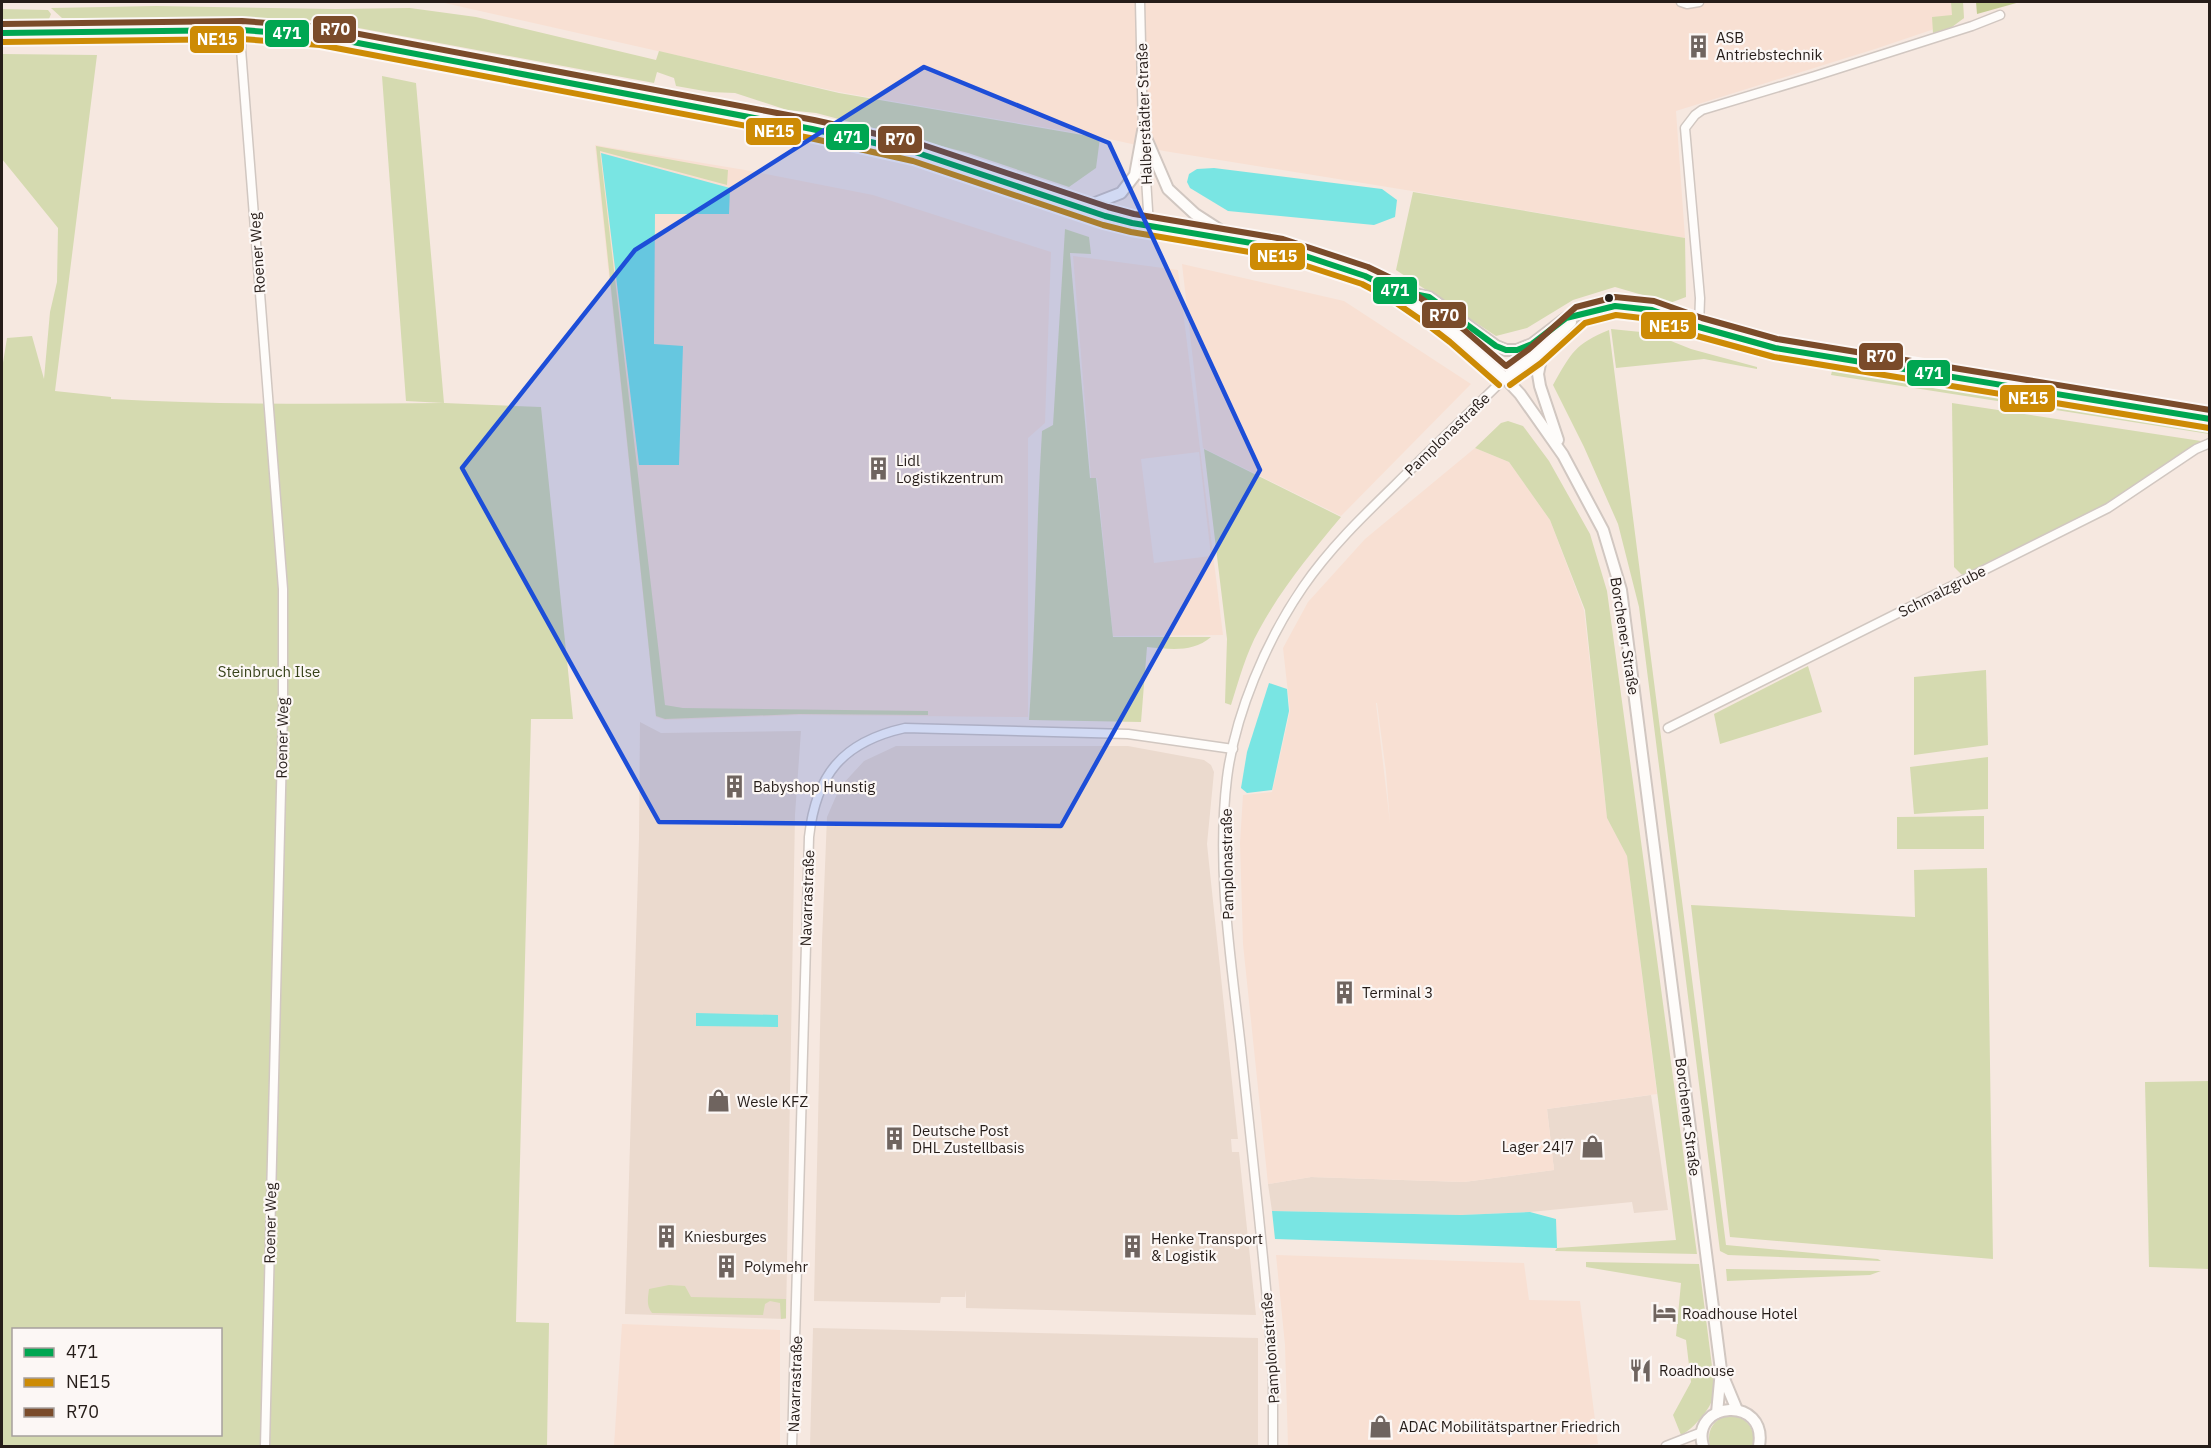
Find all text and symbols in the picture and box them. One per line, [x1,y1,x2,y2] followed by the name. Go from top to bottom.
[312,15,357,44] line badge: R70
[264,19,310,48] line badge: 471
[320,19,350,39] text: R70
[273,23,302,43] text: 471
[189,25,245,54] line badge: NE15
[1716,28,1823,64] place label: ASB Antriebstechnik
[197,29,238,49] text: NE15
[1685,33,1711,59] building icon: ASB Antriebstechnik
[1132,43,1156,185] street label: Halberstädter Straße
[745,117,802,146] line badge: NE15
[754,121,795,141] text: NE15
[825,123,870,151] line badge: 471
[877,125,923,154] line badge: R70
[834,127,863,147] text: 471
[885,129,915,149] text: R70
[245,212,269,294] street label: Roener Weg
[1249,242,1306,271] line badge: NE15
[1257,246,1298,266] text: NE15
[1372,276,1418,305] line badge: 471
[1381,280,1410,300] text: 471
[1603,292,1615,304] unlabelled marker
[1421,301,1467,329] line badge: R70
[1429,305,1459,325] text: R70
[1640,311,1697,340] line badge: NE15
[1649,316,1690,336] text: NE15
[1858,342,1904,371] line badge: R70
[1866,346,1896,366] text: R70
[1906,359,1951,387] line badge: 471
[1915,363,1944,383] text: 471
[1999,384,2056,413] line badge: NE15
[1400,388,1494,480] street label: Pamplonastraße
[2008,388,2049,408] text: NE15
[896,451,1004,487] place label: Lidl Logistikzentrum
[865,456,891,482] building icon: Lidl Logistikzentrum
[1895,561,1989,621] street label: Schmalzgrube
[1606,576,1644,696] street label: Borchener Straße
[218,662,320,681] park label: Steinbruch Ilse
[272,697,292,779] street label: Roener Weg
[722,773,748,799] building icon: Babyshop Hunstig
[753,777,875,796] place label: Babyshop Hunstig
[1217,808,1237,920] street label: Pamplonastraße
[796,849,818,947] street label: Navarrastraße
[1331,979,1357,1005] building icon: Terminal 3
[1362,983,1433,1002] place label: Terminal 3
[1671,1057,1705,1177] street label: Borchener Straße
[706,1088,732,1114] shop icon: Wesle KFZ
[737,1092,808,1111] place label: Wesle KFZ
[912,1121,1025,1157] place label: Deutsche Post DHL Zustellbasis
[881,1126,907,1152] building icon: Deutsche Post DHL Zustellbasis
[1579,1133,1605,1159] shop icon: Lager 24|7
[1502,1137,1574,1156] place label: Lager 24|7
[260,1182,280,1264] street label: Roener Weg
[653,1223,679,1249] building icon: Kniesburges
[684,1227,767,1246] place label: Kniesburges
[1151,1229,1263,1265] place label: Henke Transport & Logistik
[1120,1234,1146,1260] building icon: Henke Transport & Logistik
[713,1253,739,1279] building icon: Polymehr
[744,1257,808,1276] place label: Polymehr
[1257,1292,1283,1404] street label: Pamplonastraße
[1651,1300,1677,1326] hotel icon: Roadhouse Hotel
[1682,1304,1798,1323] place label: Roadhouse Hotel
[12,1328,222,1436] legend
[784,1335,806,1433] street label: Navarrastraße
[66,1340,98,1363] text: 471
[1628,1357,1654,1383] restaurant icon: Roadhouse
[1659,1361,1734,1380] place label: Roadhouse
[66,1370,111,1393] text: NE15
[66,1400,99,1423] text: R70
[1368,1413,1394,1439] shop icon: ADAC Mobilitätspartner Friedrich
[1399,1417,1620,1436] place label: ADAC Mobilitätspartner Friedrich

